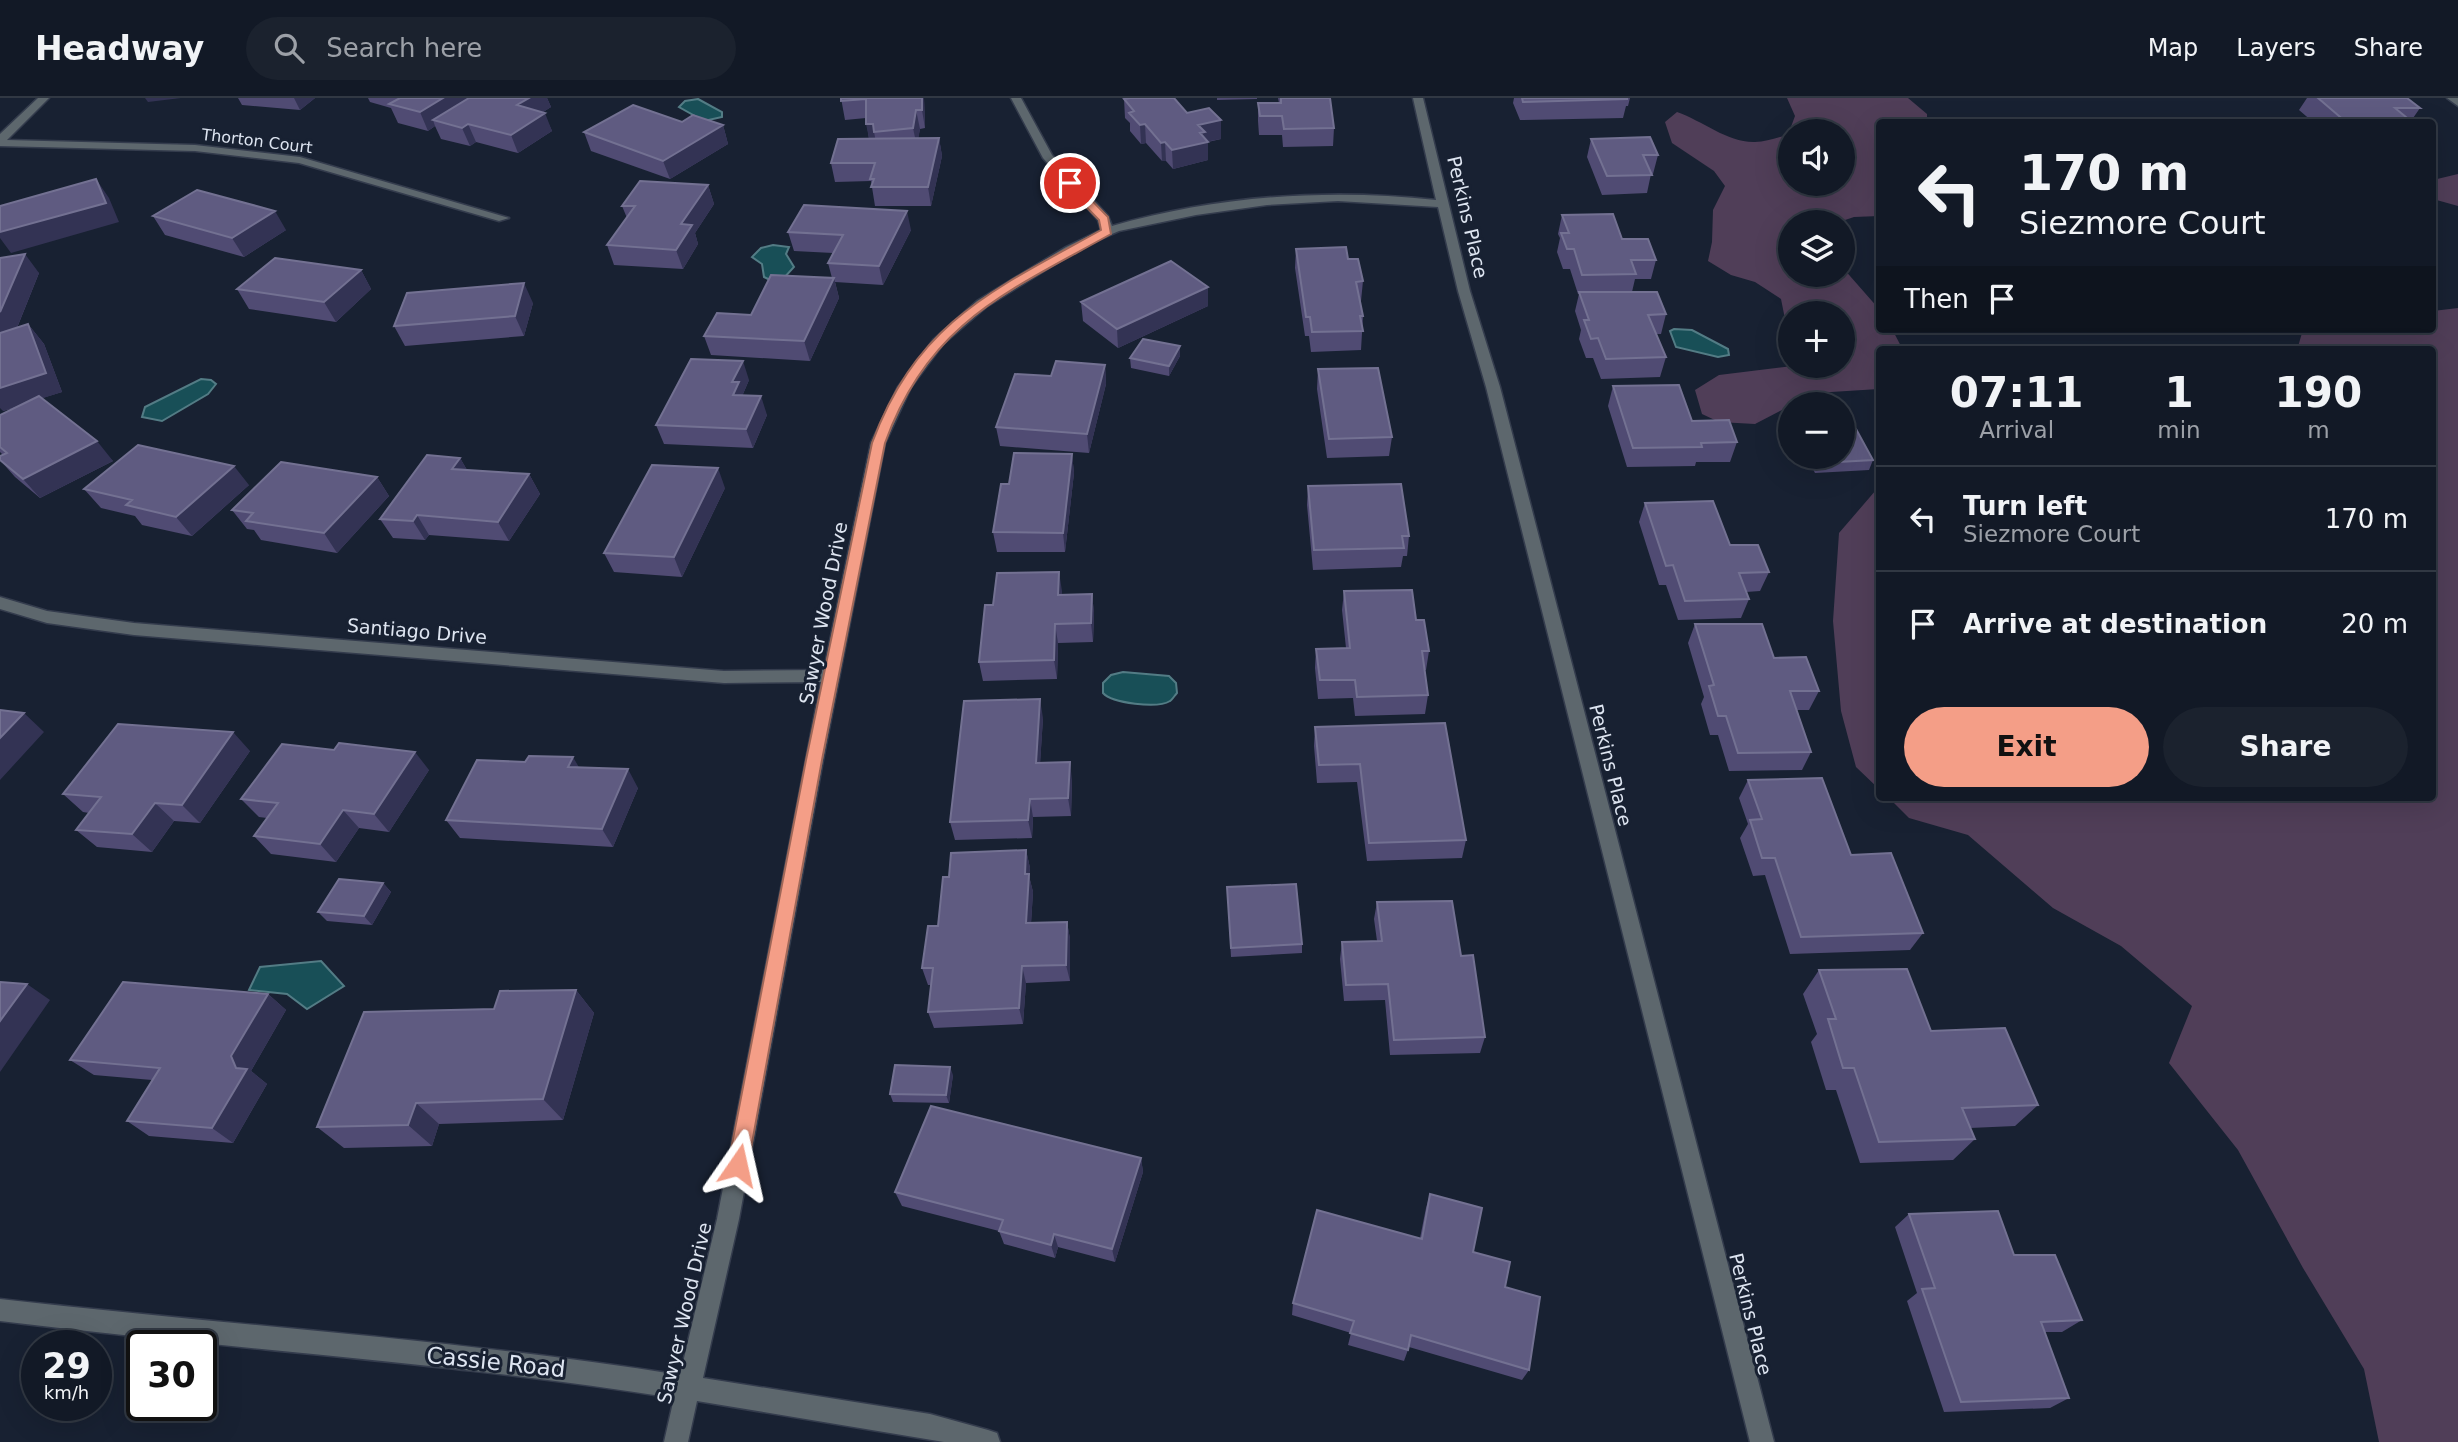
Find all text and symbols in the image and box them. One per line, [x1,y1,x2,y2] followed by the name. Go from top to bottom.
[246,17,736,80] search box
[35,29,204,68] text: Headway
[270,29,308,67] icon: search
[326,33,482,63] text: Search here
[2148,34,2198,62] text: Map
[2236,34,2316,62] text: Layers
[2354,34,2423,62] text: Share
[1778,119,1855,469] map controls
[1778,119,1855,196] button: sound
[199,125,314,157] street label: Thorton Court
[2019,145,2189,202] text: 170 m
[1904,147,1995,238] icon: left
[1040,153,1100,213] pin
[1443,154,1493,280] street label: Perkins Place
[1051,164,1089,202] icon: arrive
[2019,204,2266,242] text: Siezmore Court
[1778,210,1855,287] button: layers
[1983,280,2021,318] icon: arrive
[1904,284,1969,314] text: Then
[1778,301,1855,378] button: +
[1950,368,2084,417] text: 07:11
[2164,368,2194,417] text: 1
[2275,368,2362,417] text: 190
[1778,392,1855,469] button: −
[1979,417,2054,443] text: Arrival
[2157,417,2201,443] text: min
[2307,417,2330,443] text: m
[1963,491,2087,521] text: Turn left
[1904,500,1942,538] icon: left
[2325,504,2408,534] text: 170 m
[794,520,852,706] street label: Sawyer Wood Drive
[1963,521,2140,547] text: Siezmore Court
[1904,605,1942,643] icon: arrive
[1963,609,2267,639] text: Arrive at destination
[2341,609,2408,639] text: 20 m
[346,614,488,648] street label: Santiago Drive
[1585,702,1637,828] street label: Perkins Place
[1904,707,2149,787] button: Exit
[2163,707,2408,787] button: Share
[701,1128,775,1202] position arrow
[652,1220,716,1406] street label: Sawyer Wood Drive
[1725,1251,1777,1377] street label: Perkins Place
[126,1330,217,1421] speed limit sign: 30
[425,1342,567,1382] street label: Cassie Road
[42,1346,91,1386] text: 29
[44,1382,89,1403] text: km/h

